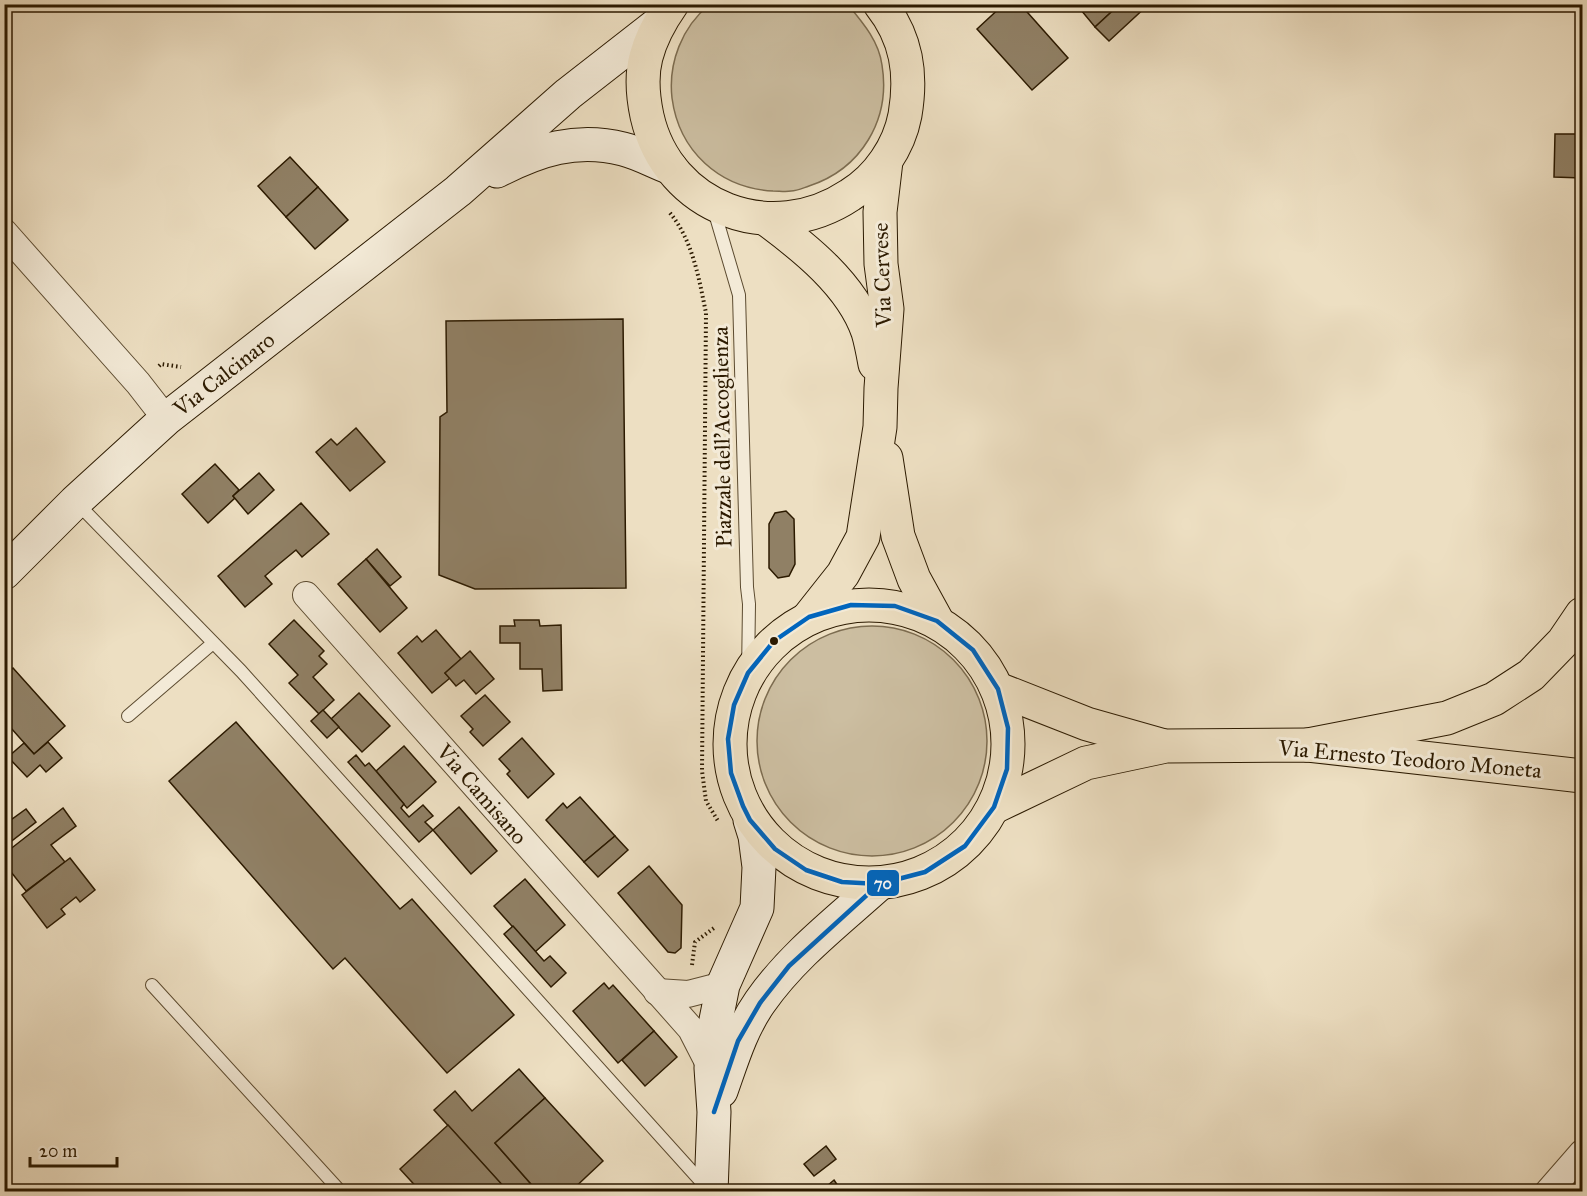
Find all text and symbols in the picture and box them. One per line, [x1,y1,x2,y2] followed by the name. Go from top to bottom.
[867,222,897,329] street label: Via Cervese
[707,325,737,548] street label: Piazzale dell'Accoglienza
[167,326,280,423] street label: Via Calcinaro
[768,635,780,647] unlabelled marker
[1276,734,1543,784] street label: Via Ernesto Teodoro Moneta
[430,737,533,850] street label: Via Camisano
[866,869,900,897] line badge: 70
[874,874,892,893] text: 70
[30,1130,117,1168] scale bar
[39,1140,77,1162] text: 20 m

